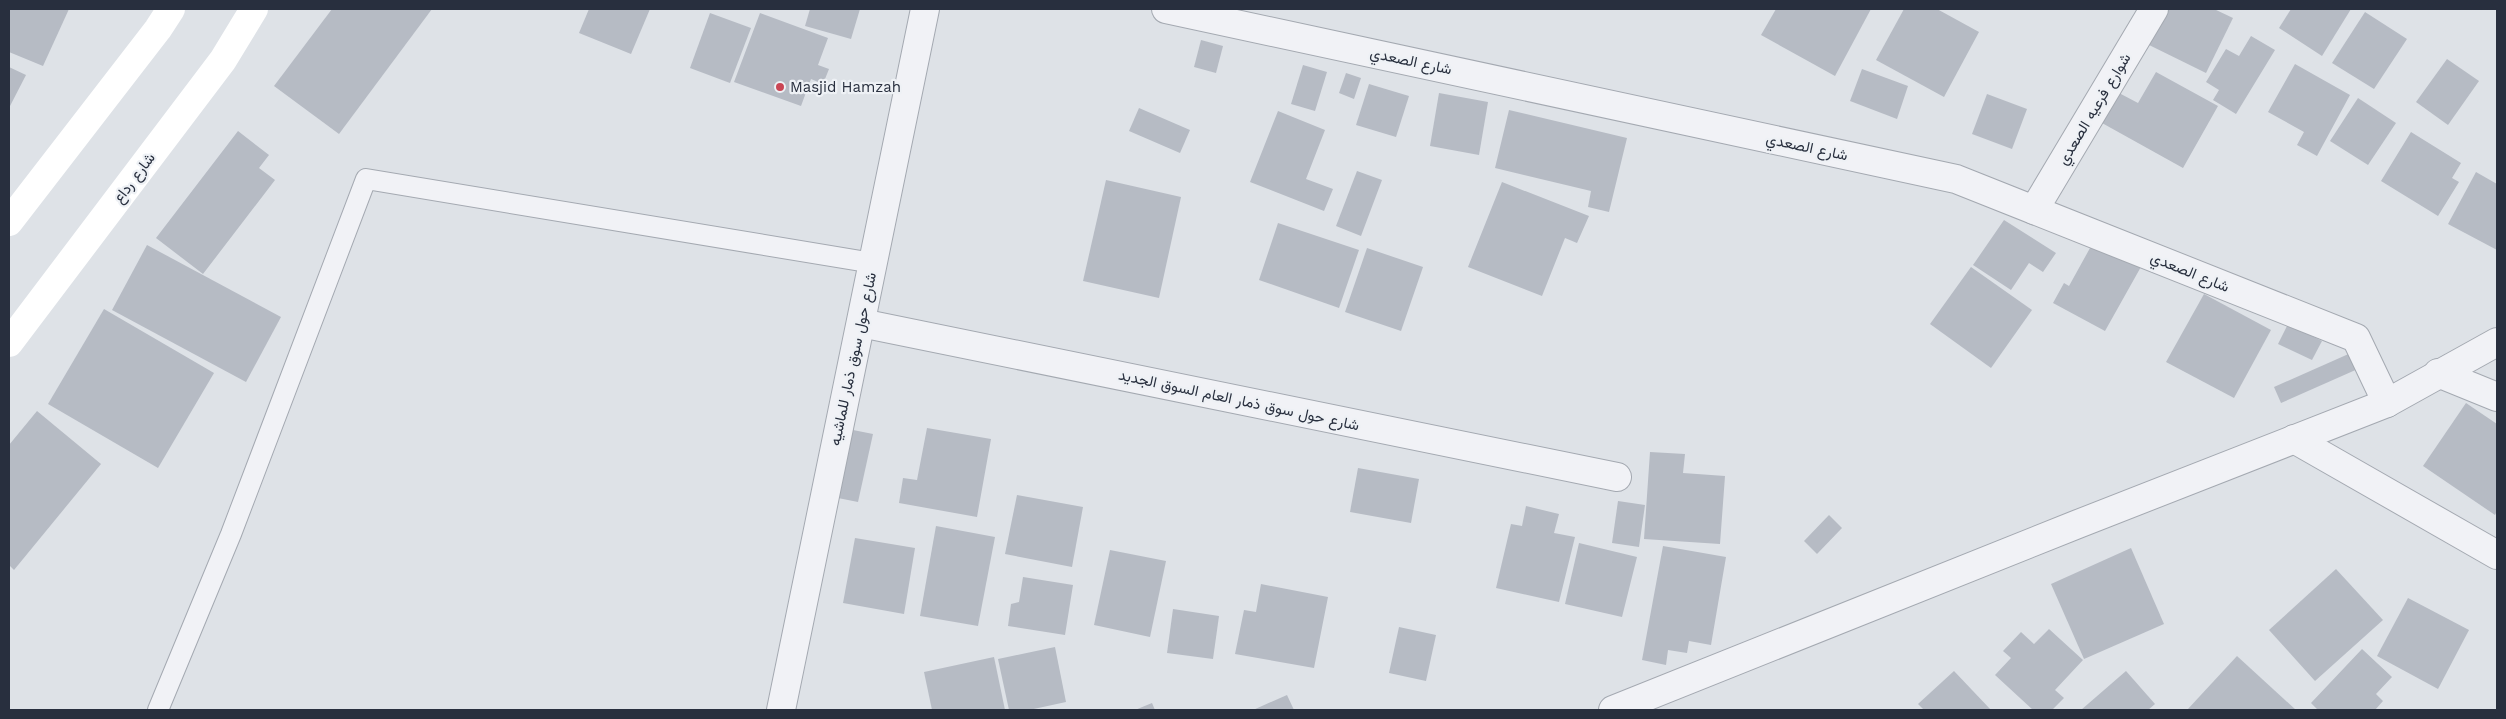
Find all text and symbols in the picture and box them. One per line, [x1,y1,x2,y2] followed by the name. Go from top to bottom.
[1368,44,1454,82] street label: شارع الصعدي
[2054,50,2138,170] street label: شوارع فرعيه الصعدي
[790,78,901,96] place label: Masjid Hamzah
[774,81,786,93] marker: Masjid Hamzah
[1764,130,1850,168] street label: شارع الصعدي
[109,149,160,208] street label: شارع رداع
[2147,248,2232,300] street label: شارع الصعدي
[826,271,882,448] street label: شارع حول سوق ذمار للماشيه
[1117,366,1361,436] street label: شارع حول سوق ذمار العام السوق الجديد

